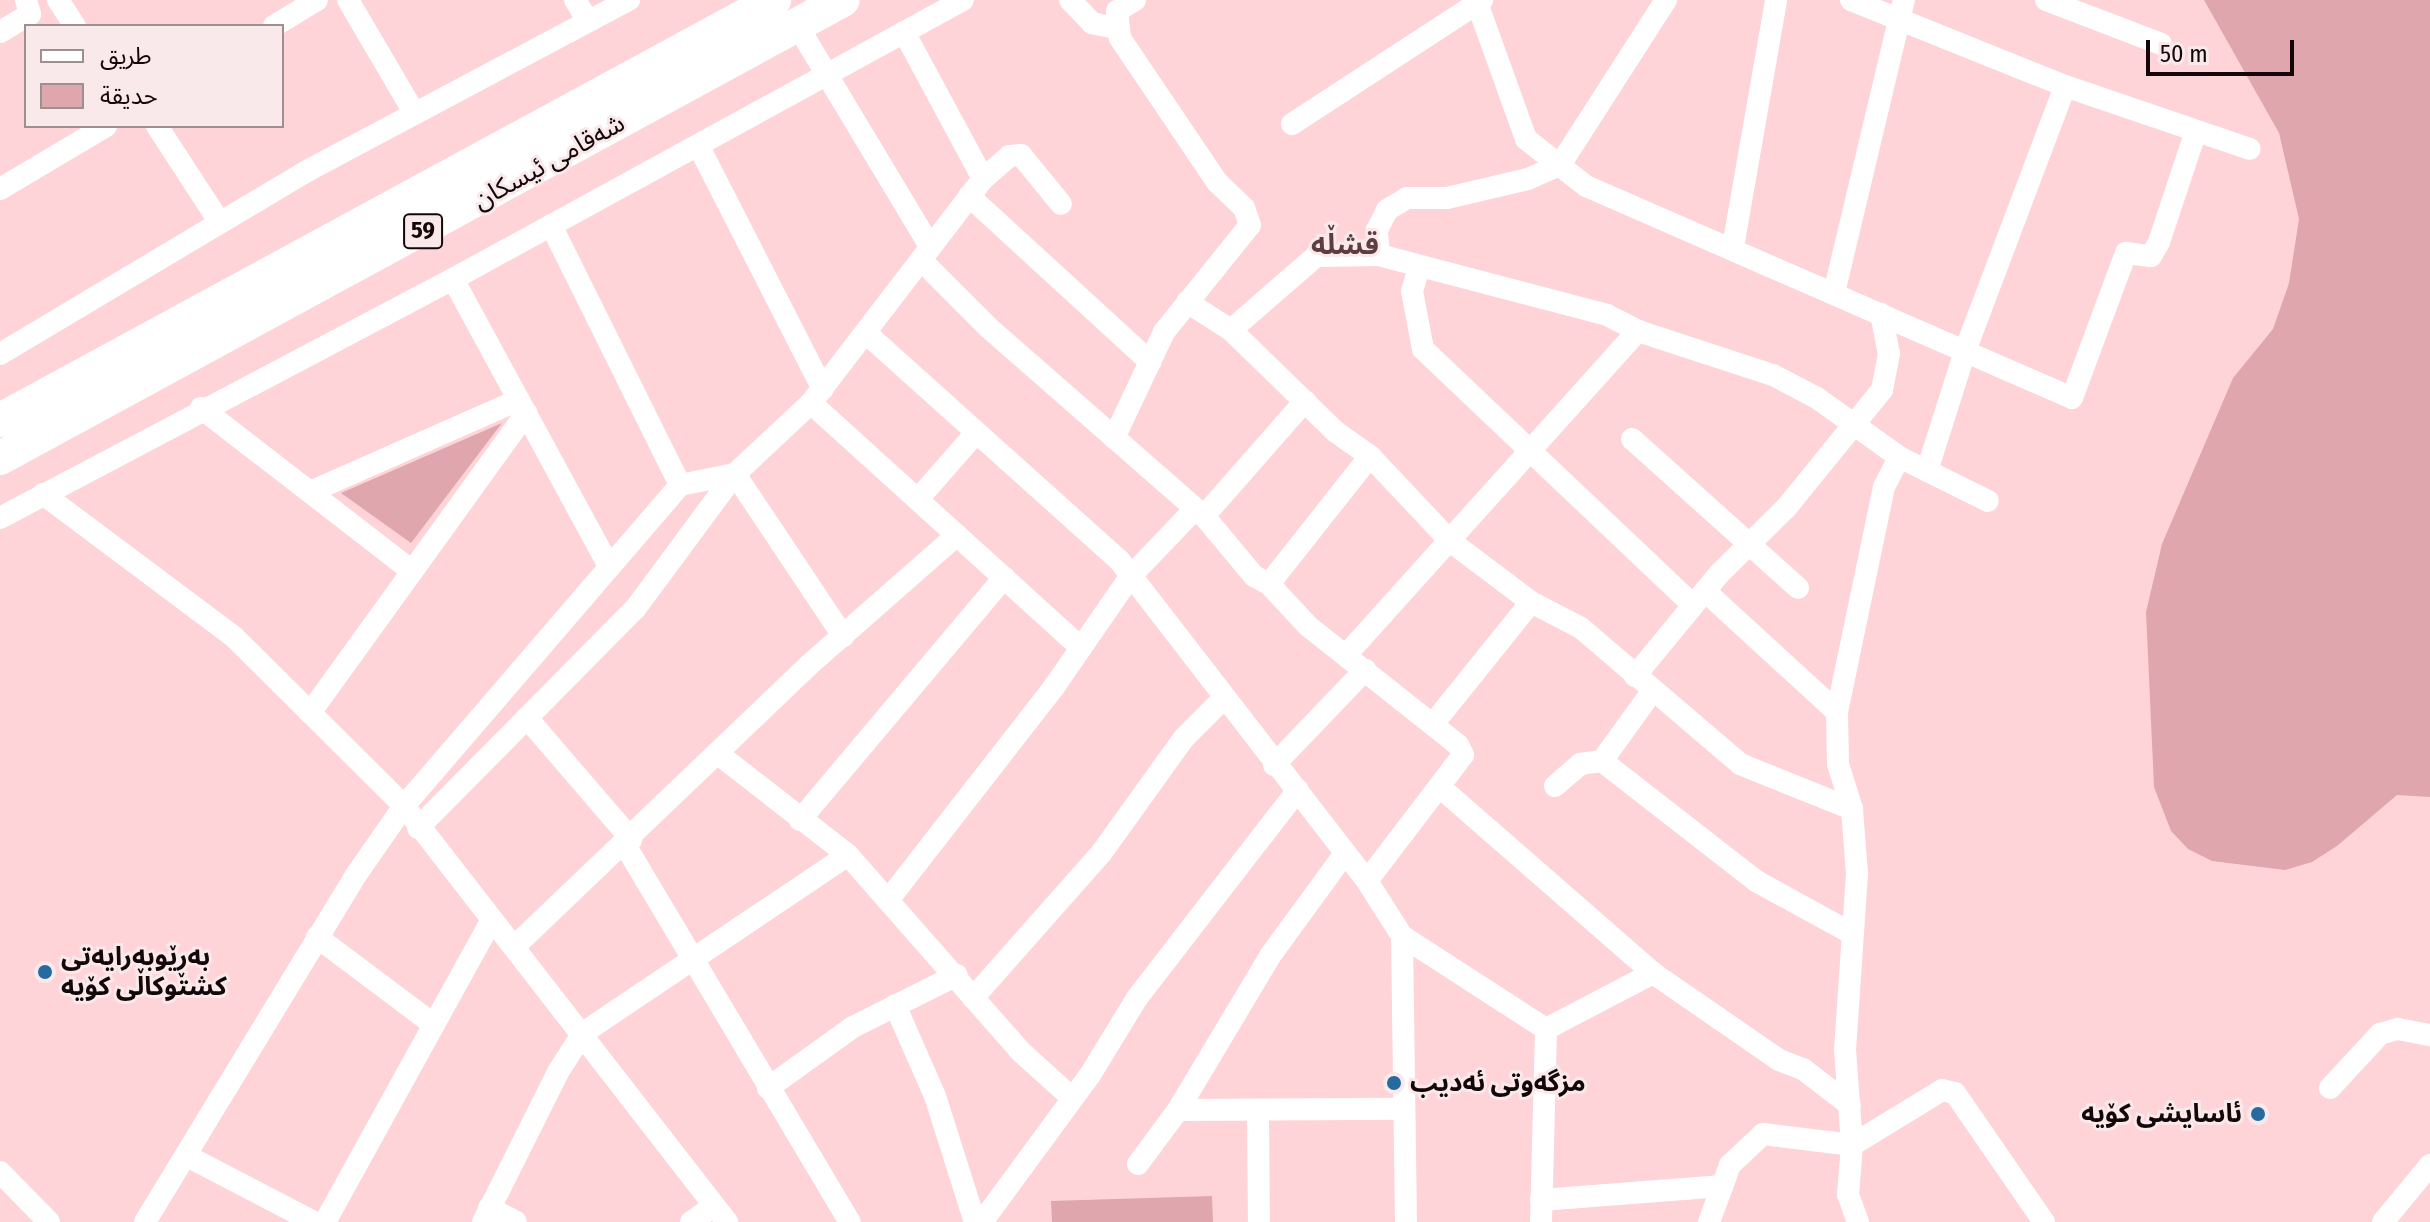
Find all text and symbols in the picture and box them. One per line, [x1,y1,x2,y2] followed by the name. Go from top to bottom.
[24,24,284,128] legend
[2150,24,2298,74] scale bar
[2160,40,2208,68] text: 50 m
[100,42,152,70] text: طريق
[100,82,158,110] text: حديقة
[468,108,630,216] street label: شەقامی ئیسکان
[403,211,443,251] road number: 59
[1311,228,1379,262] district label: قشڵه‌
[61,941,227,1002] place label: بەڕێوبەرایەتی کشتوکاڵی کۆیە
[36,963,54,981] marker: بەڕێوبەرایەتی کشتوکاڵی کۆیە
[1410,1067,1586,1099] place label: مزگەوتی ئەدیب
[1385,1074,1403,1092] marker: مزگەوتی ئەدیب
[2081,1098,2242,1130] place label: ئاسایشی کۆیە
[2249,1105,2267,1123] marker: ئاسایشی کۆیە

